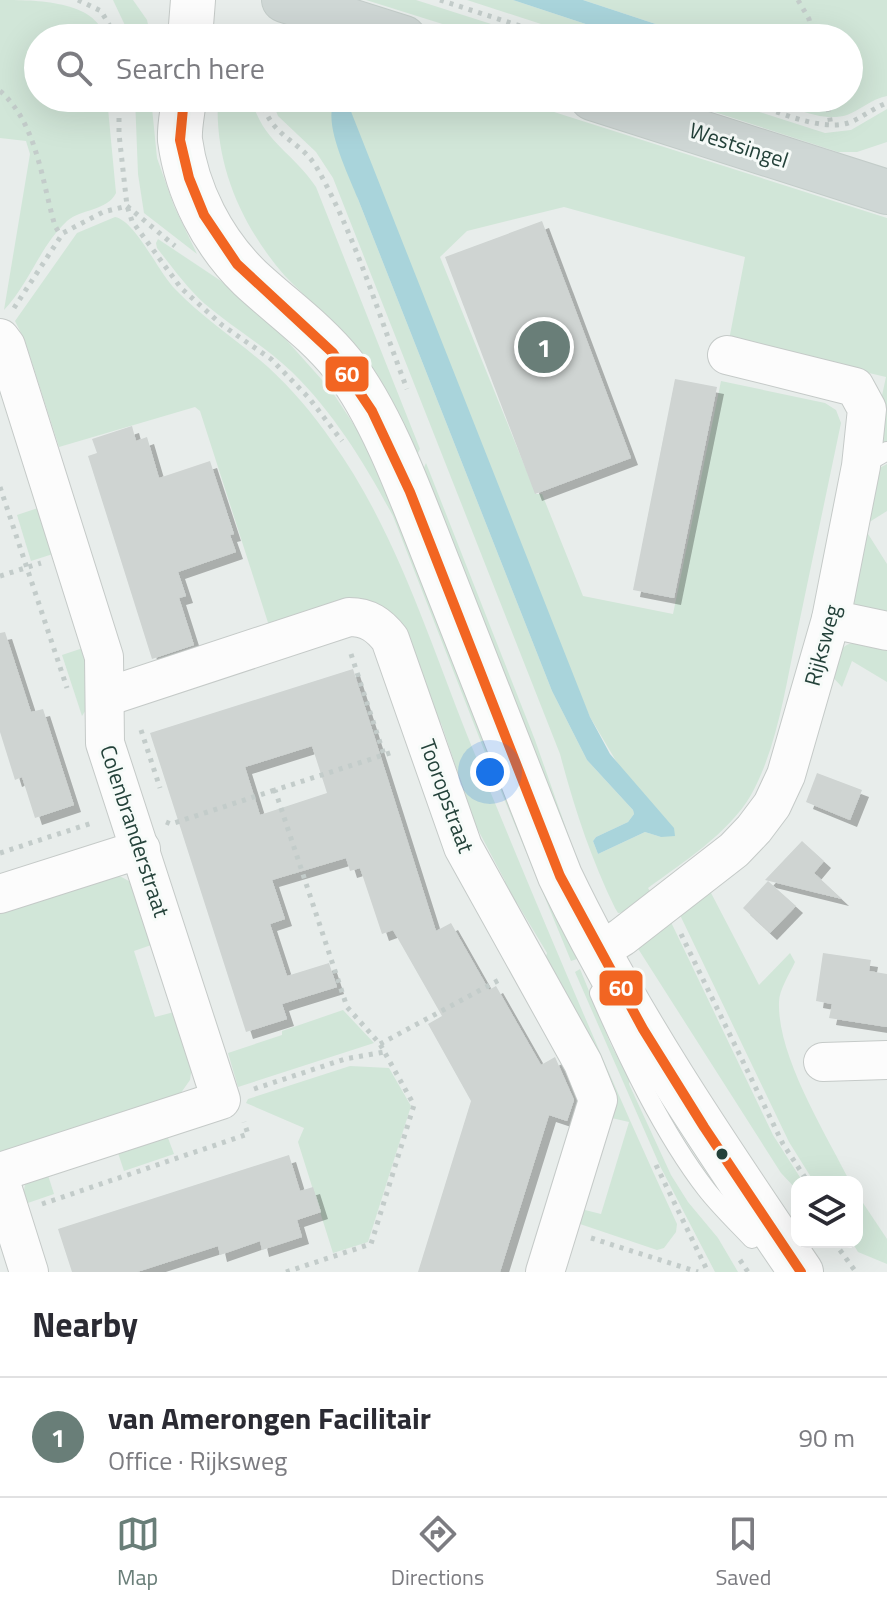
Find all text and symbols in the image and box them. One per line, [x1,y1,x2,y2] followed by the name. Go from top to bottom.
[24,24,863,112] search box
[116,45,265,91] text: Search here
[52,46,96,90] icon: search
[685,113,793,177] street label: Westsingel
[518,317,570,377] pin: 1
[324,355,370,393] line badge: 60
[335,357,359,391] text: 60
[795,601,849,689] street label: Rijksweg
[411,734,483,858] street label: Tooropstraat
[91,741,179,922] street label: Colenbranderstraat
[470,752,510,792] your location
[598,969,644,1007] line badge: 60
[609,971,633,1005] text: 60
[714,1146,730,1162] unlabelled marker
[791,1176,863,1248] map controls
[791,1176,863,1248] button: layers
[32,1298,138,1350] text: Nearby
[108,1395,431,1441] text: van Amerongen Facilitair
[51,1418,65,1457] text: 1
[798,1418,855,1457] text: 90 m
[108,1441,287,1480] text: Office · Rijksweg
[116,1512,160,1594] tab: Map
[391,1512,484,1594] tab: Directions
[715,1512,771,1594] tab: Saved

